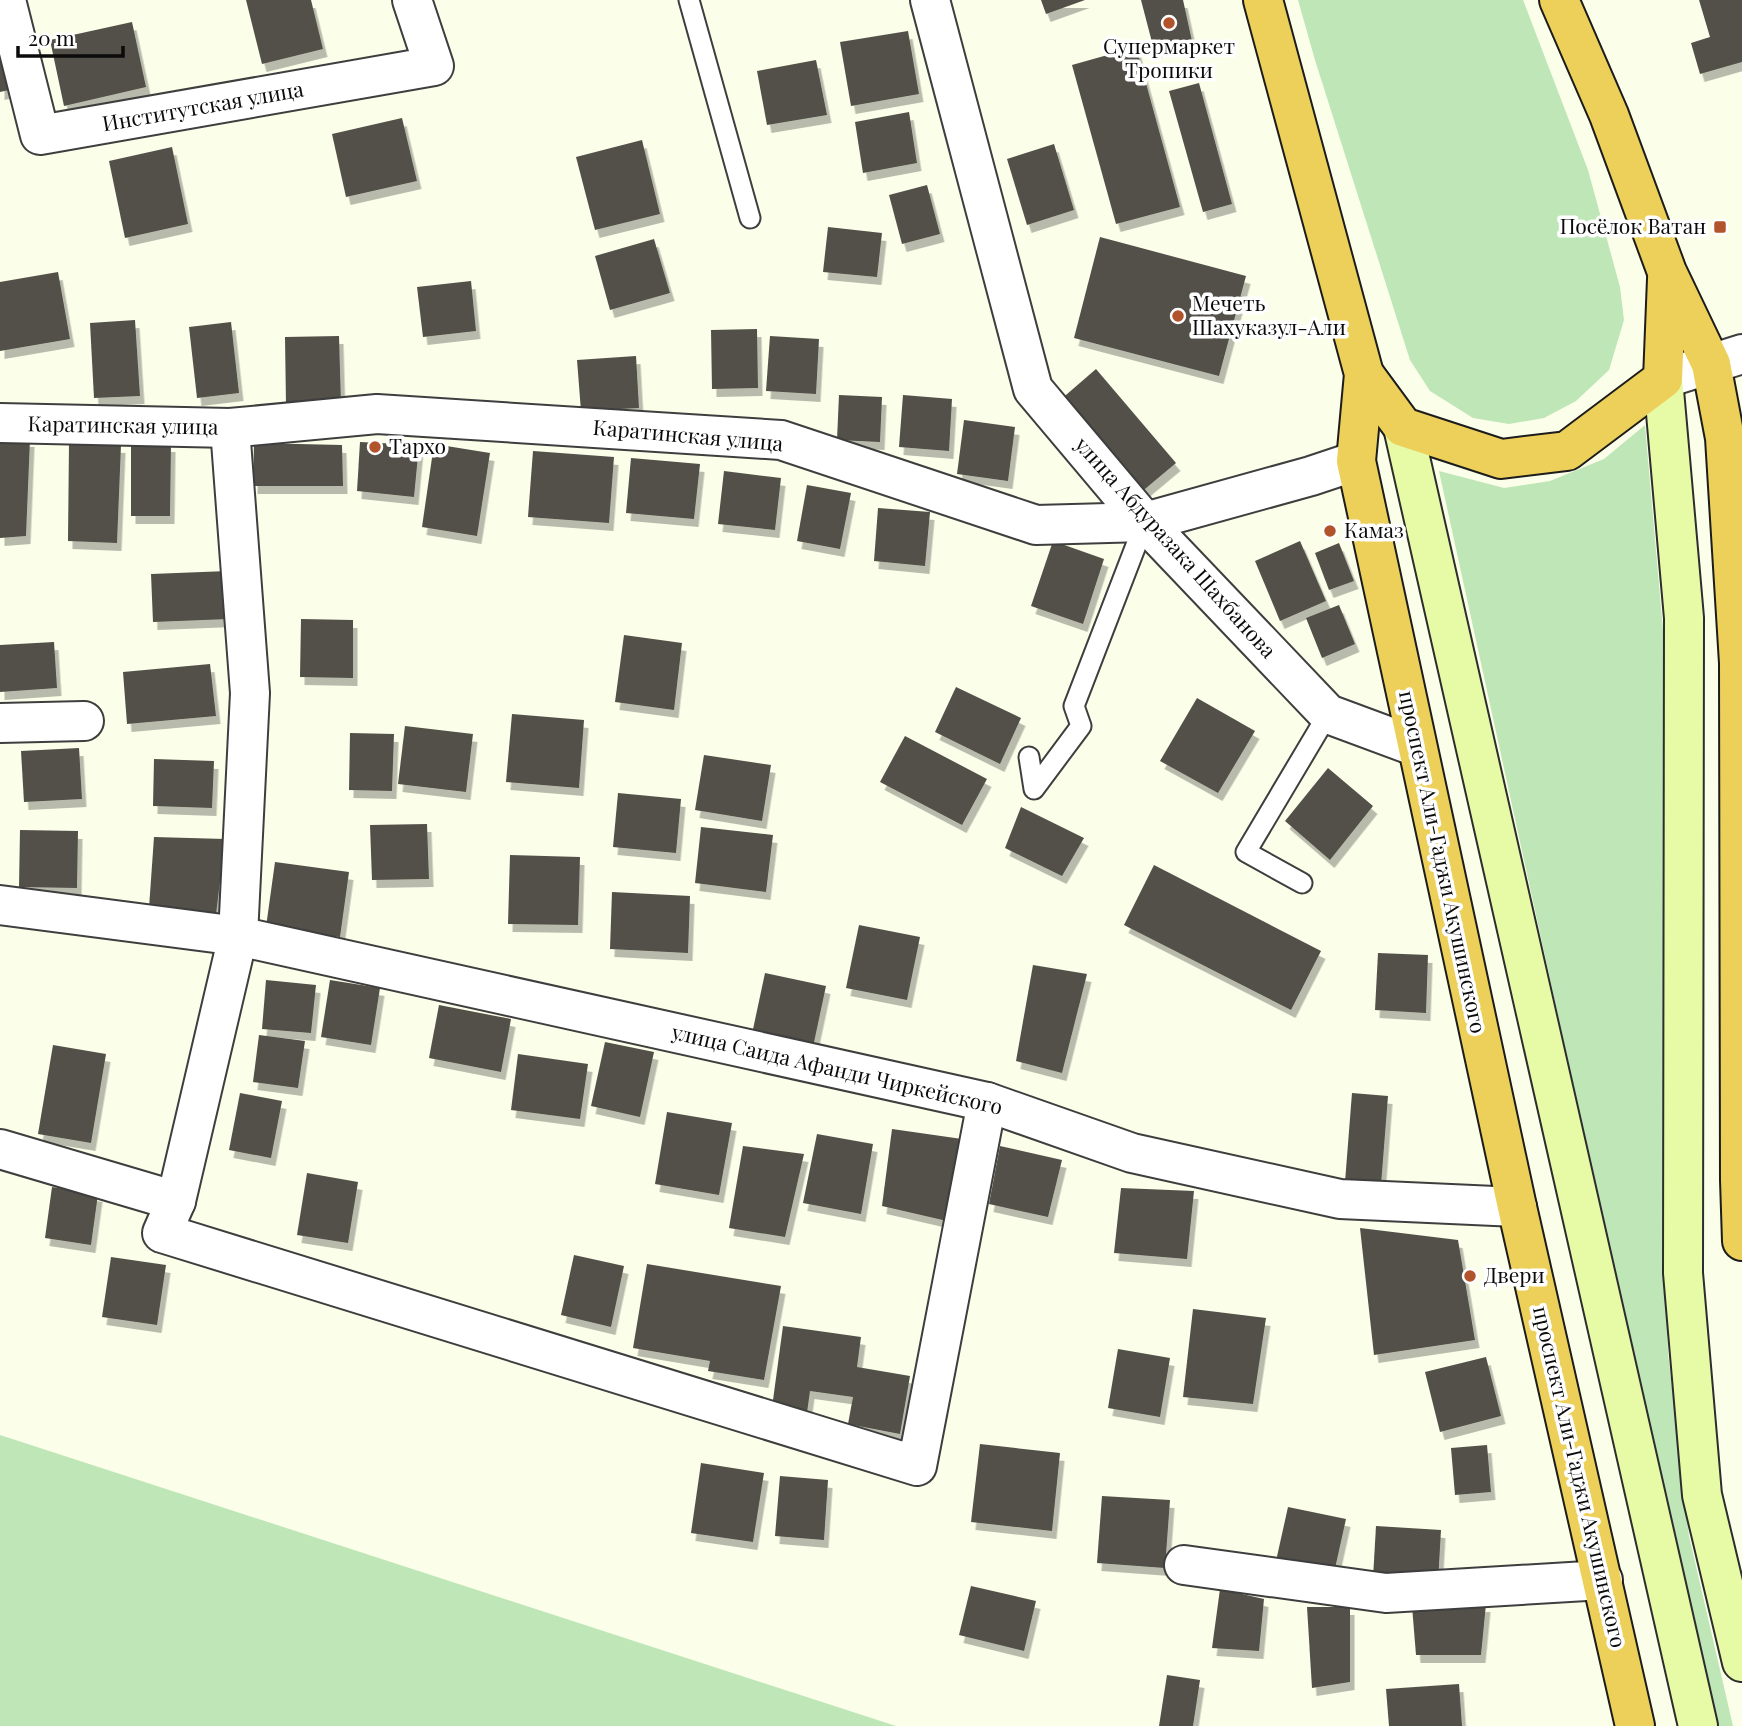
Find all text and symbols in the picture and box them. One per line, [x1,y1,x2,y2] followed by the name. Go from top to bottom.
[18,14,122,58] scale bar
[1161,15,1177,31] marker: Супермаркет Тропики
[28,23,75,51] text: 20 m
[1103,31,1235,83] place label: Супермаркет Тропики
[100,73,306,137] street label: Институтская улица
[1560,211,1706,239] place label: Посёлок Ватан
[1712,219,1728,235] marker: Посёлок Ватан
[1192,288,1346,340] place label: Мечеть Шахуказул-Али
[1170,308,1186,324] marker: Мечеть Шахуказул-Али
[27,408,219,440] street label: Каратинская улица
[592,412,785,456] street label: Каратинская улица
[1069,429,1284,664] street label: улица Абдуразака Шахбанова
[389,431,446,459] place label: Тархо
[367,439,383,455] marker: Тархо
[1344,515,1404,543] place label: Камаз
[1322,523,1338,539] marker: Камаз
[1394,688,1494,1036] street label: проспект Али-Гаджи Акушинского
[668,1016,1006,1120] street label: улица Саида Афанди Чиркейского
[1484,1260,1545,1288] place label: Двери
[1462,1268,1478,1284] marker: Двери
[1528,1303,1634,1650] street label: проспект Али-Гаджи Акушинского

